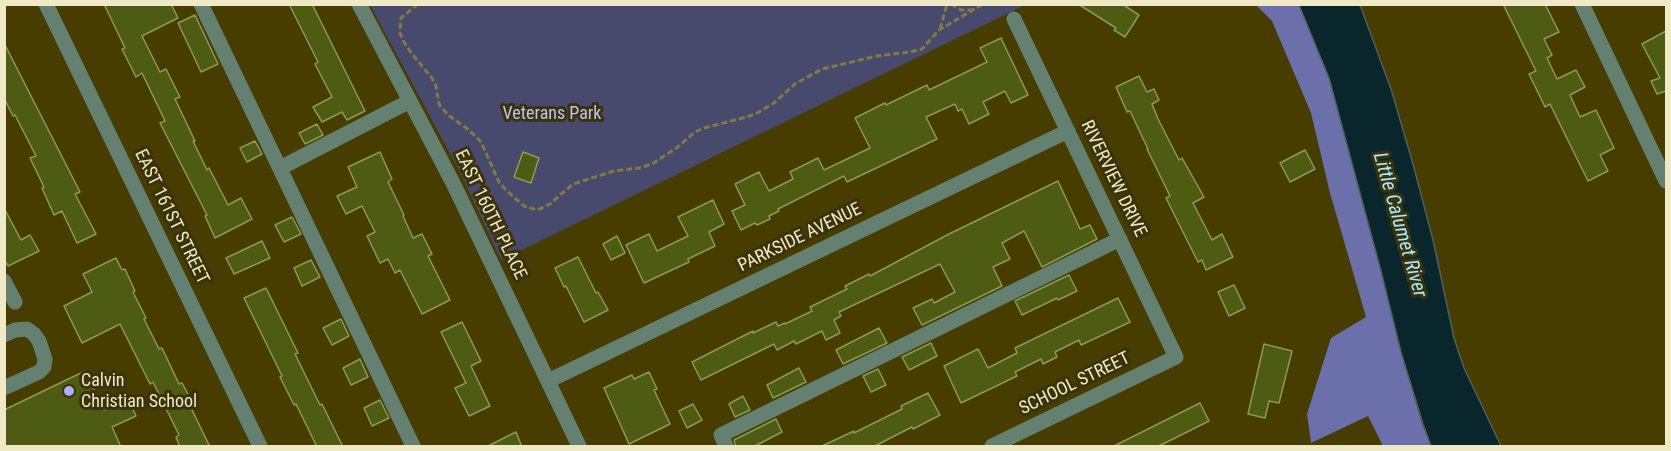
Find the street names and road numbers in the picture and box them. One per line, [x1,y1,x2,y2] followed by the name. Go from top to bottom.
[1075,117,1151,241] street label: RIVERVIEW DRIVE
[129,146,213,288] street label: EAST 161ST STREET
[449,147,531,283] street label: EAST 160TH PLACE
[735,199,865,277] street label: PARKSIDE AVENUE
[1016,348,1134,420] street label: SCHOOL STREET

